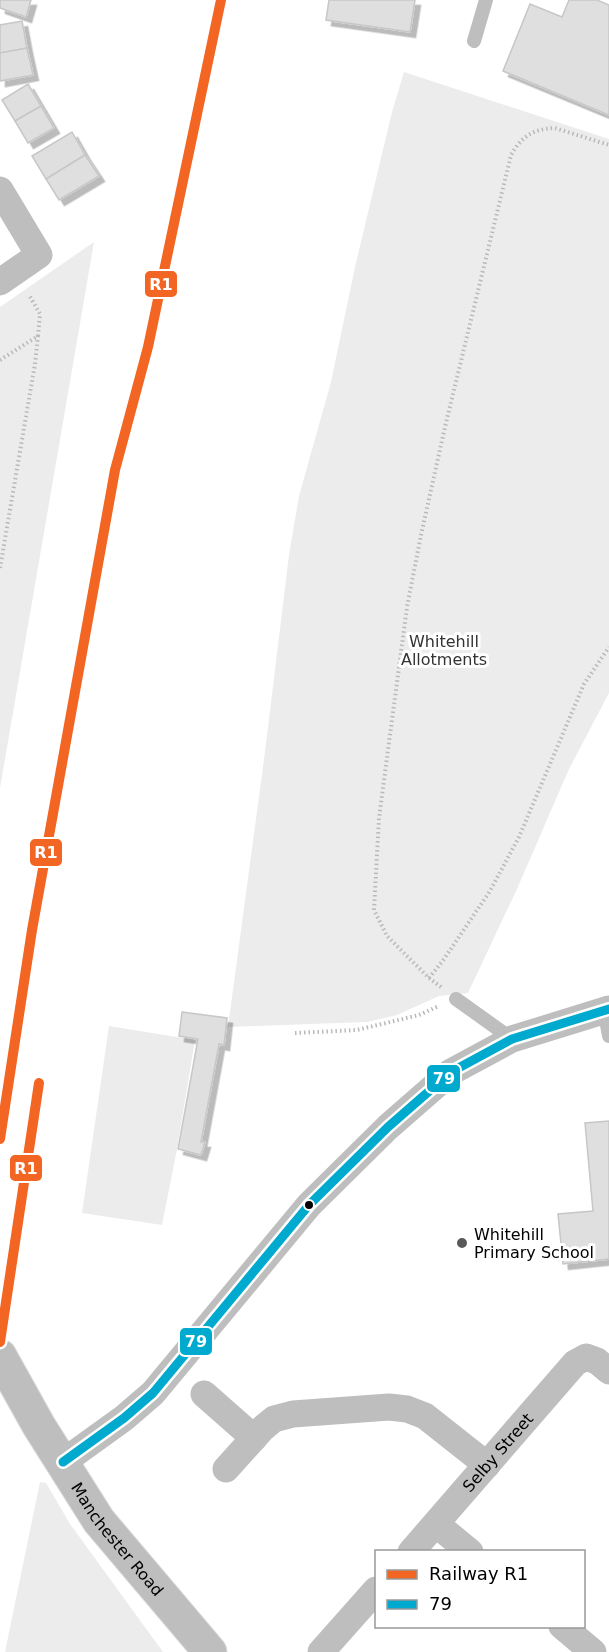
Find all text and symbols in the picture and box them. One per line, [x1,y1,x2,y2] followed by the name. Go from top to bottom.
[144,270,178,298] line badge: R1
[149,275,173,294] text: R1
[401,632,487,669] park label: Whitehill Allotments
[29,838,63,867] line badge: R1
[34,843,58,862] text: R1
[426,1064,461,1093] line badge: 79
[433,1069,455,1088] text: 79
[9,1154,43,1182] line badge: R1
[14,1159,38,1178] text: R1
[303,1199,315,1211] unlabelled marker
[474,1225,594,1262] place label: Whitehill Primary School
[455,1236,469,1250] marker: Whitehill Primary School
[179,1327,213,1356] line badge: 79
[185,1332,207,1351] text: 79
[459,1409,537,1496] street label: Selby Street
[67,1479,167,1600] street label: Manchester Road
[375,1550,585,1628] legend
[429,1563,528,1584] text: Railway R1
[429,1593,452,1614] text: 79

